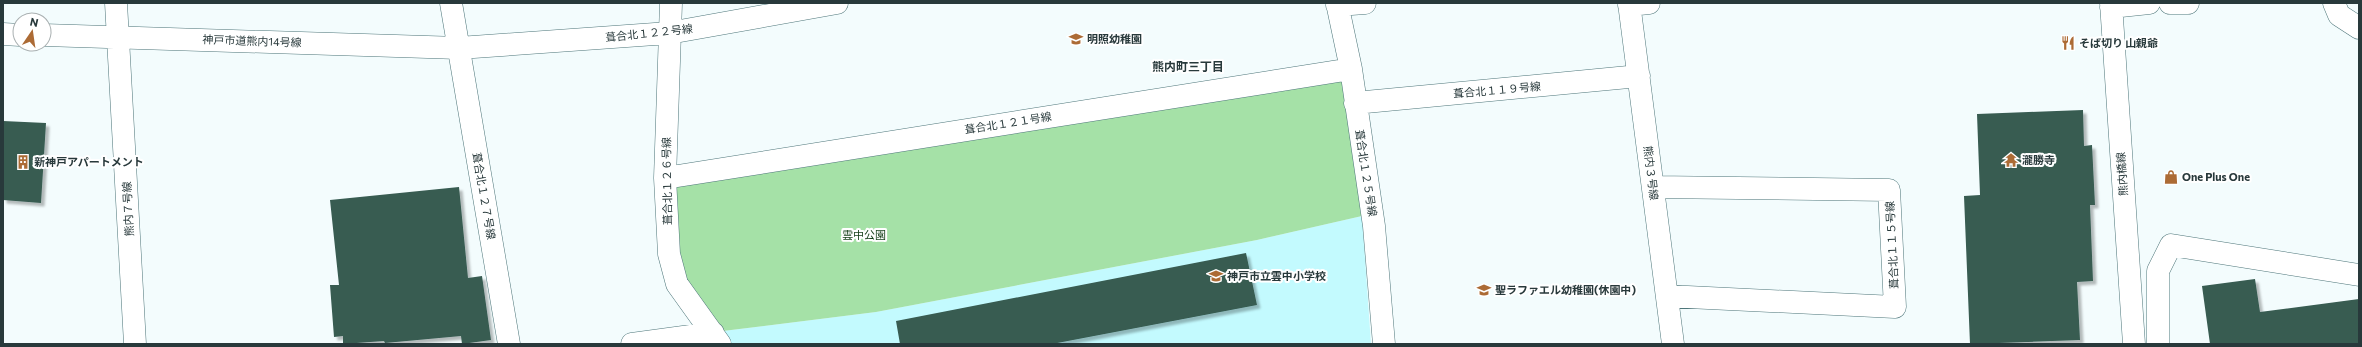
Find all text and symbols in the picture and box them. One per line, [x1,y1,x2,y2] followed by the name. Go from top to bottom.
[12,12,52,52] north arrow
[29,15,40,29] text: N
[605,21,693,44] street label: 葺合北１２２号線
[1068,31,1084,47] school or university icon: 明照幼稚園
[202,32,302,49] street label: 神戸市道熊内14号線
[1087,32,1142,45] place label: 明照幼稚園
[2060,35,2076,51] restaurant icon: そば切り 山親爺
[2079,36,2158,49] place label: そば切り 山親爺
[1152,59,1224,73] district label: 熊内町三丁目
[1453,79,1541,100] street label: 葺合北１１９号線
[963,109,1052,136] street label: 葺合北１２１号線
[1353,128,1380,217] street label: 葺合北１２５号線
[659,137,674,225] street label: 葺合北１２６号線
[1642,145,1661,201] street label: 熊内３号線
[470,151,499,240] street label: 葺合北１２７号線
[2003,152,2019,168] temple icon: 瀧勝寺
[2113,152,2130,196] street label: 熊内橋線
[2022,153,2055,166] place label: 瀧勝寺
[15,154,31,170] building icon: 新神戸アパートメント
[34,155,144,168] place label: 新神戸アパートメント
[2163,169,2179,185] shop icon: One Plus One
[2182,170,2250,183] place label: One Plus One
[120,181,135,237] street label: 熊内７号線
[1883,201,1900,289] street label: 葺合北１１５号線
[842,228,886,241] park label: 雲中公園
[1208,268,1224,284] school or university icon: 神戸市立雲中小学校
[1227,269,1326,282] place label: 神戸市立雲中小学校
[1476,282,1492,298] school or university icon: 聖ラファエル幼稚園(休園中)
[1495,283,1637,296] place label: 聖ラファエル幼稚園(休園中)

